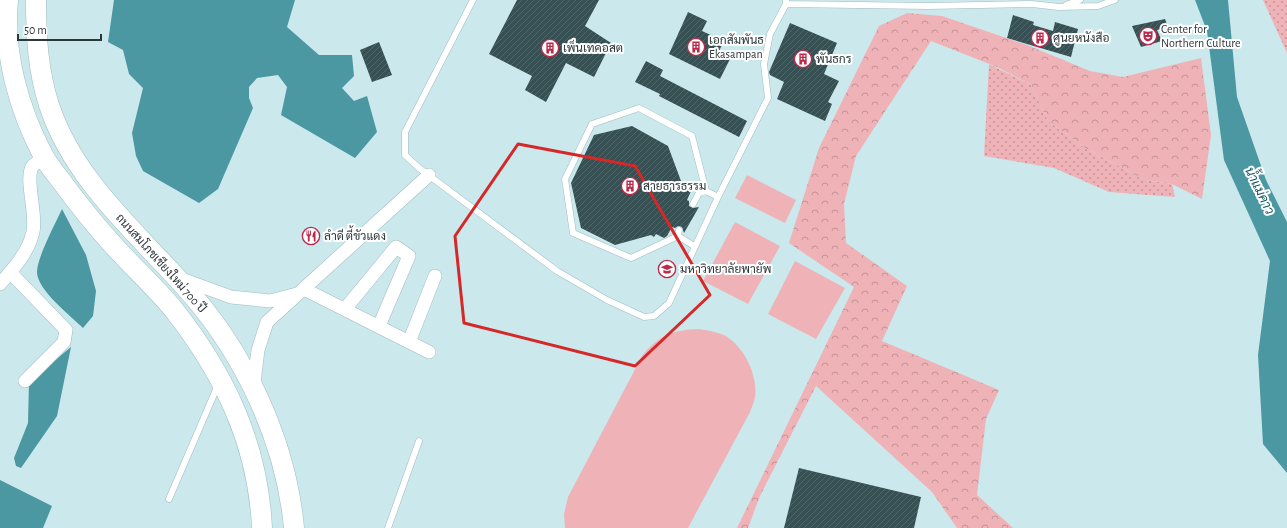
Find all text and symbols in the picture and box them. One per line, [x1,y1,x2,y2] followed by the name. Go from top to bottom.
[18,16,101,42] scale bar
[1161,23,1241,49] place label: Center for Northern Culture
[24,24,47,36] text: 50 m
[1138,26,1158,46] theatre icon: Center for Northern Culture
[1030,28,1050,48] building icon: ศูนยหนังสือ
[1053,31,1109,46] place label: ศูนยหนังสือ
[709,33,764,60] place label: เอกสัมพันธ Ekasampan
[686,37,706,57] building icon: เอกสัมพันธ Ekasampan
[540,38,560,58] building icon: เพ็นเทคอสต
[563,39,623,54] place label: เพ็นเทคอสต
[793,49,813,69] building icon: พันธกร
[816,52,852,65] place label: พันธกร
[1242,162,1282,217] water label: น้ำแม่คาว
[620,176,640,196] building icon: สายธารธรรม
[643,180,706,192] place label: สายธารธรรม
[114,210,210,315] street label: ถนนสมโภชเชียงใหม่ 700 ปี
[324,225,386,242] place label: ลำดี ตี้ขัวแดง
[301,226,321,246] restaurant icon: ลำดี ตี้ขัวแดง
[657,259,677,279] school or university icon: มหาวิทยาลัยพายัพ
[680,262,771,275] place label: มหาวิทยาลัยพายัพ

